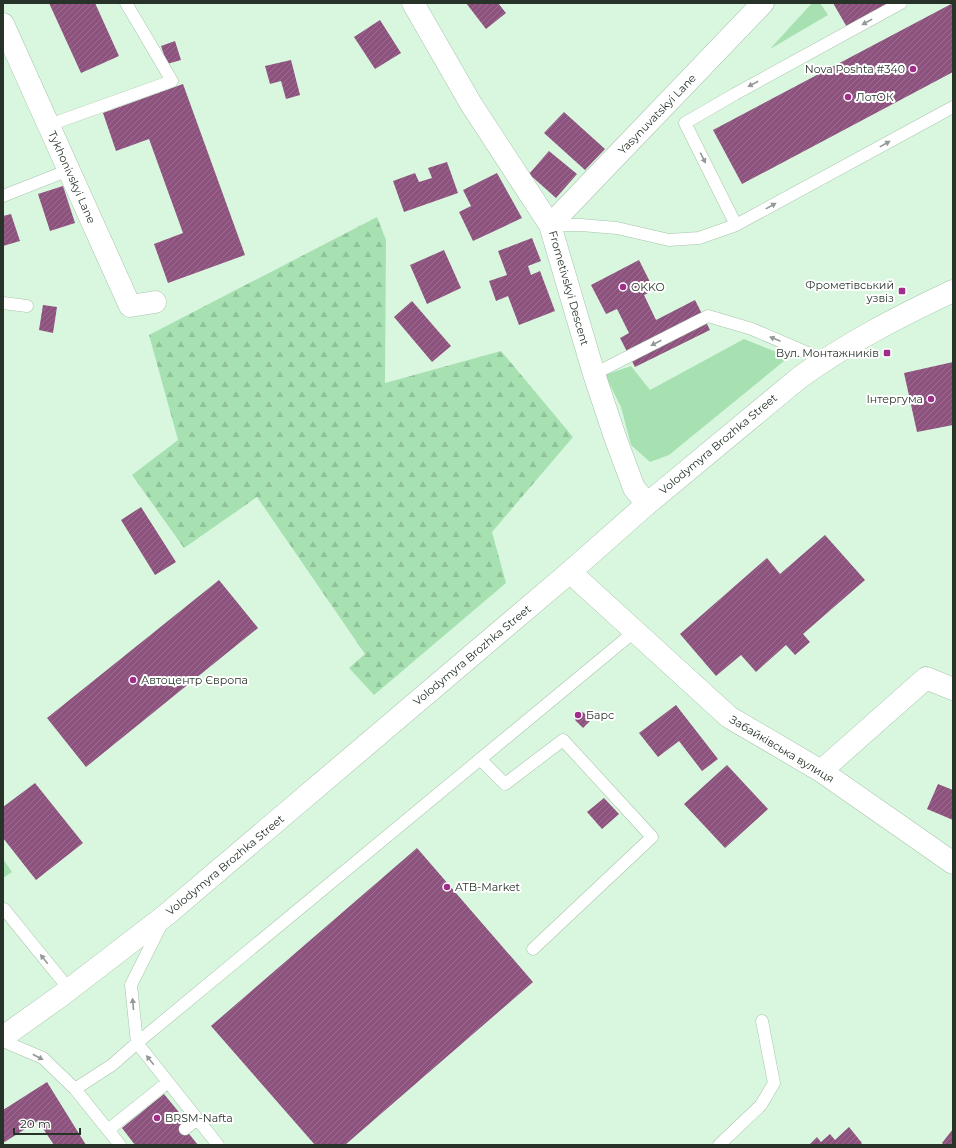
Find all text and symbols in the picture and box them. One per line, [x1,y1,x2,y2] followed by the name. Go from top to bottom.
[861,18,873,25] one-way arrow
[805,62,905,76] place label: Nova Poshta #340
[908,64,918,74] marker: Nova Poshta #340
[615,71,699,157] street label: Yasynuvatskyi Lane
[747,81,759,88] one-way arrow
[856,90,894,104] place label: ЛотОК
[843,92,853,102] marker: ЛотОК
[45,128,99,226] street label: Tykhonivskyi Lane
[879,140,891,147] one-way arrow
[700,152,706,164] one-way arrow
[765,203,777,209] one-way arrow
[546,229,592,348] street label: Frometivskyi Descent
[805,278,894,305] place label: Фрометівський узвіз
[631,280,665,294] place label: OKKO
[618,282,628,292] marker: OKKO
[897,286,907,296] marker: Фрометівський узвіз
[769,335,781,341] one-way arrow
[650,340,661,346] one-way arrow
[776,346,879,360] place label: Вул. Монтажників
[882,348,892,358] marker: Вул. Монтажників
[656,390,780,497] street label: Volodymyra Brozhka Street
[866,392,923,406] place label: Інтергума
[926,394,936,404] marker: Інтергума
[410,601,534,708] street label: Volodymyra Brozhka Street
[141,673,248,687] place label: Автоцентр Європа
[128,675,138,685] marker: Автоцентр Європа
[586,708,614,722] place label: Барс
[573,710,583,720] marker: Барс
[727,712,837,786] street label: Забайківська вулиця
[163,811,287,918] street label: Volodymyra Brozhka Street
[455,880,521,894] place label: ATB-Market
[442,882,452,892] marker: ATB-Market
[40,954,49,964] one-way arrow
[129,998,136,1010] one-way arrow
[33,1054,44,1060] one-way arrow
[146,1054,154,1065] one-way arrow
[14,1110,80,1136] scale bar
[165,1111,233,1125] place label: BRSM-Nafta
[152,1113,162,1123] marker: BRSM-Nafta
[20,1116,51,1131] text: 20 m

